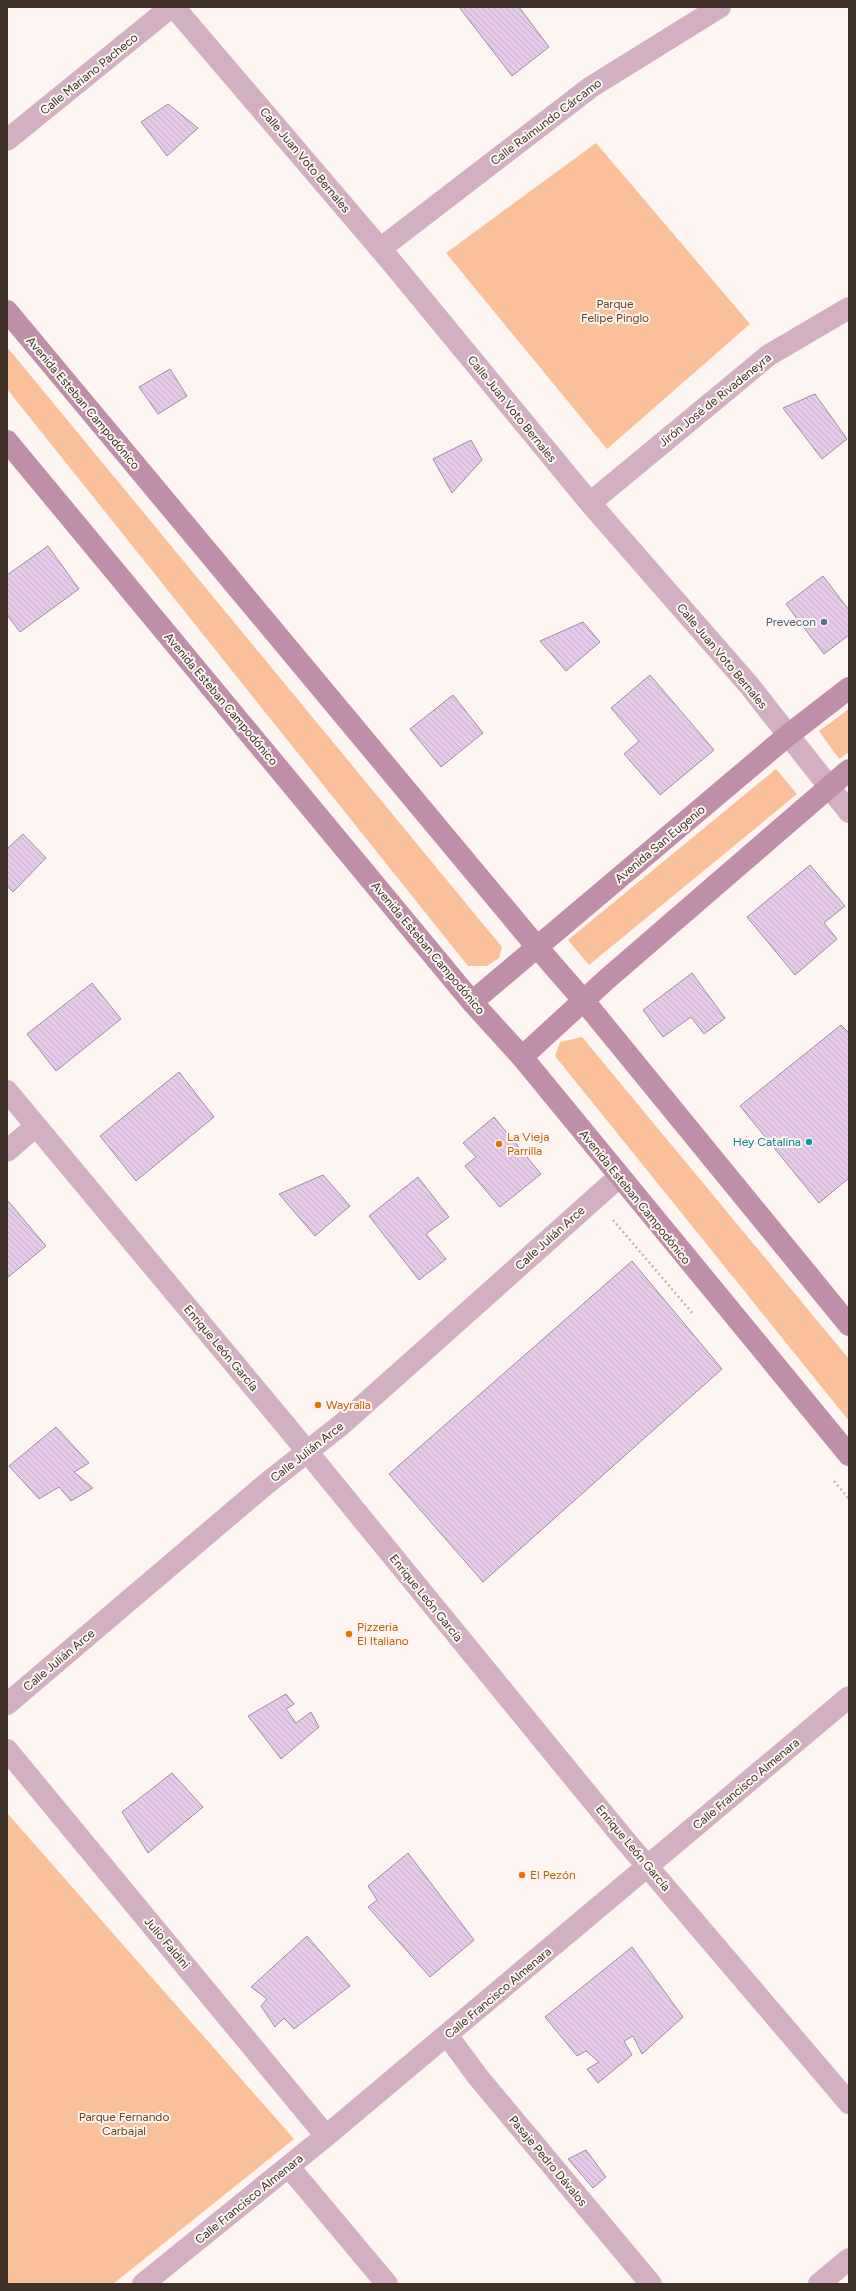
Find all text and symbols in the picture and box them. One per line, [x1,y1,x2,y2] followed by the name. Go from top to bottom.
[37,30,141,118] street label: Calle Mariano Pacheco
[488,76,604,168] street label: Calle Raimundo Cárcamo
[257,105,353,216] street label: Calle Juan Voto Bernales
[581,297,649,325] park label: Parque Felipe Pinglo
[23,334,143,472] street label: Avenida Esteban Campodónico
[656,350,774,450] street label: Jirón José de Rivadeneyra
[465,353,560,465] street label: Calle Juan Voto Bernales
[674,601,770,712] street label: Calle Juan Voto Bernales
[766,615,816,629] place label: Prevecon
[819,617,829,627] marker: Prevecon
[161,630,281,768] street label: Avenida Esteban Campodónico
[612,802,708,886] street label: Avenida San Eugenio
[368,879,488,1017] street label: Avenida Esteban Campodónico
[576,1127,694,1267] street label: Avenida Esteban Campodónico
[507,1130,549,1158] place label: La Vieja Parrilla
[733,1135,801,1149] place label: Hey Catalina
[804,1137,814,1147] marker: Hey Catalina
[494,1139,504,1149] marker: La Vieja Parrilla
[512,1203,588,1273] street label: Calle Julián Arce
[181,1302,261,1394] street label: Enrique León García
[326,1398,371,1412] place label: Wayralla
[313,1400,323,1410] marker: Wayralla
[268,1419,347,1485] street label: Calle Julián Arce
[387,1552,465,1644] street label: Enrique León García
[357,1620,409,1648] place label: Pizzeria El Italiano
[20,1626,98,1694] street label: Calle Julián Arce
[344,1629,354,1639] marker: Pizzeria El Italiano
[690,1735,802,1833] street label: Calle Francisco Almenara
[593,1802,673,1894] street label: Enrique León García
[530,1868,576,1882] place label: El Pezón
[517,1870,527,1880] marker: El Pezón
[141,1914,193,1972] street label: Julio Faldini
[442,1944,554,2042] street label: Calle Francisco Almenara
[79,2110,169,2138] park label: Parque Fernando Carbajal
[506,2113,590,2209] street label: Pasaje Pedro Dávalos
[192,2151,306,2247] street label: Calle Francisco Almenara

